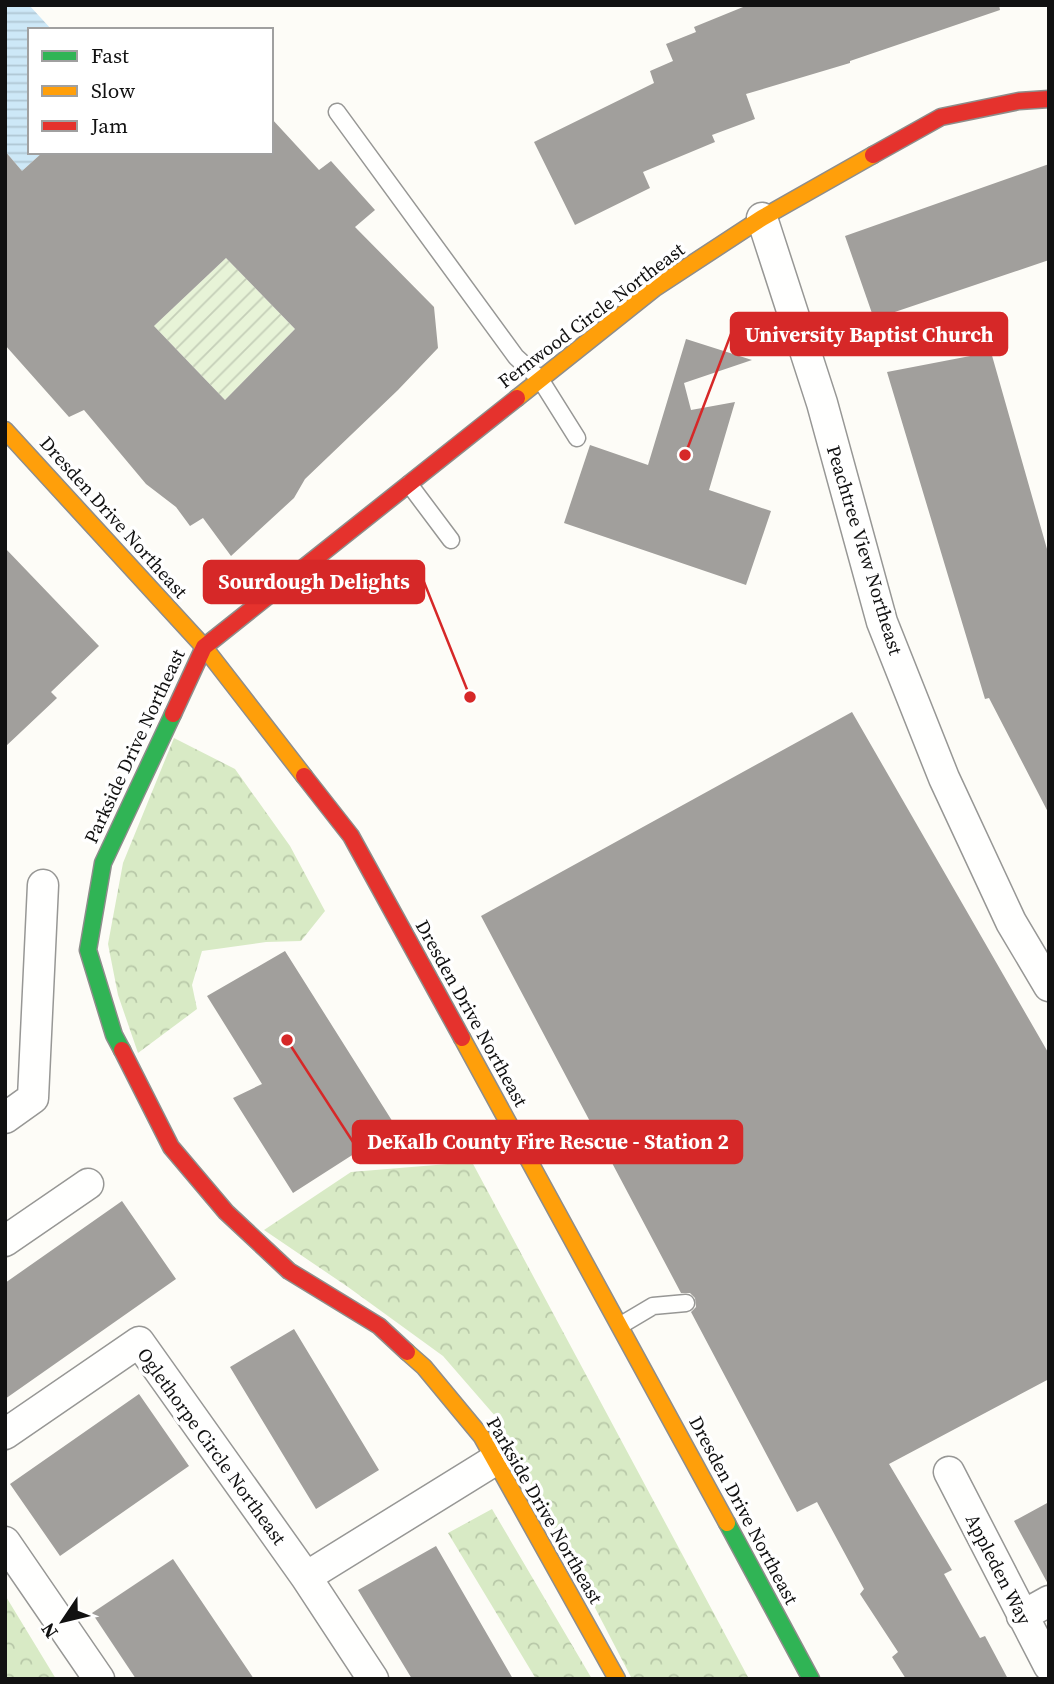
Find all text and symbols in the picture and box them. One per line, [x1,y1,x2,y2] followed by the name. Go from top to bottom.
[28,28,273,154] legend
[91,41,129,70] text: Fast
[91,76,135,105] text: Slow
[90,111,128,140] text: Jam
[492,236,690,394] street label: Fernwood Circle Northeast
[731,313,1007,355] callout: University Baptist Church
[745,320,993,349] text: University Baptist Church
[34,430,194,604] street label: Dresden Drive Northeast
[821,442,909,659] street label: Peachtree View Northeast
[204,561,424,603] callout: Sourdough Delights
[218,567,410,596] text: Sourdough Delights
[78,644,191,847] street label: Parkside Drive Northeast
[410,915,535,1112] street label: Dresden Drive Northeast
[353,1121,742,1163] callout: DeKalb County Fire Rescue - Station 2
[367,1127,729,1156] text: DeKalb County Fire Rescue - Station 2
[132,1342,293,1550] street label: Oglethorpe Circle Northeast
[683,1411,805,1609] street label: Dresden Drive Northeast
[481,1412,610,1609] street label: Parkside Drive Northeast
[960,1509,1038,1629] street label: Appleden Way
[28,1586,98,1656] north arrow
[34,1617,64,1644] text: N

